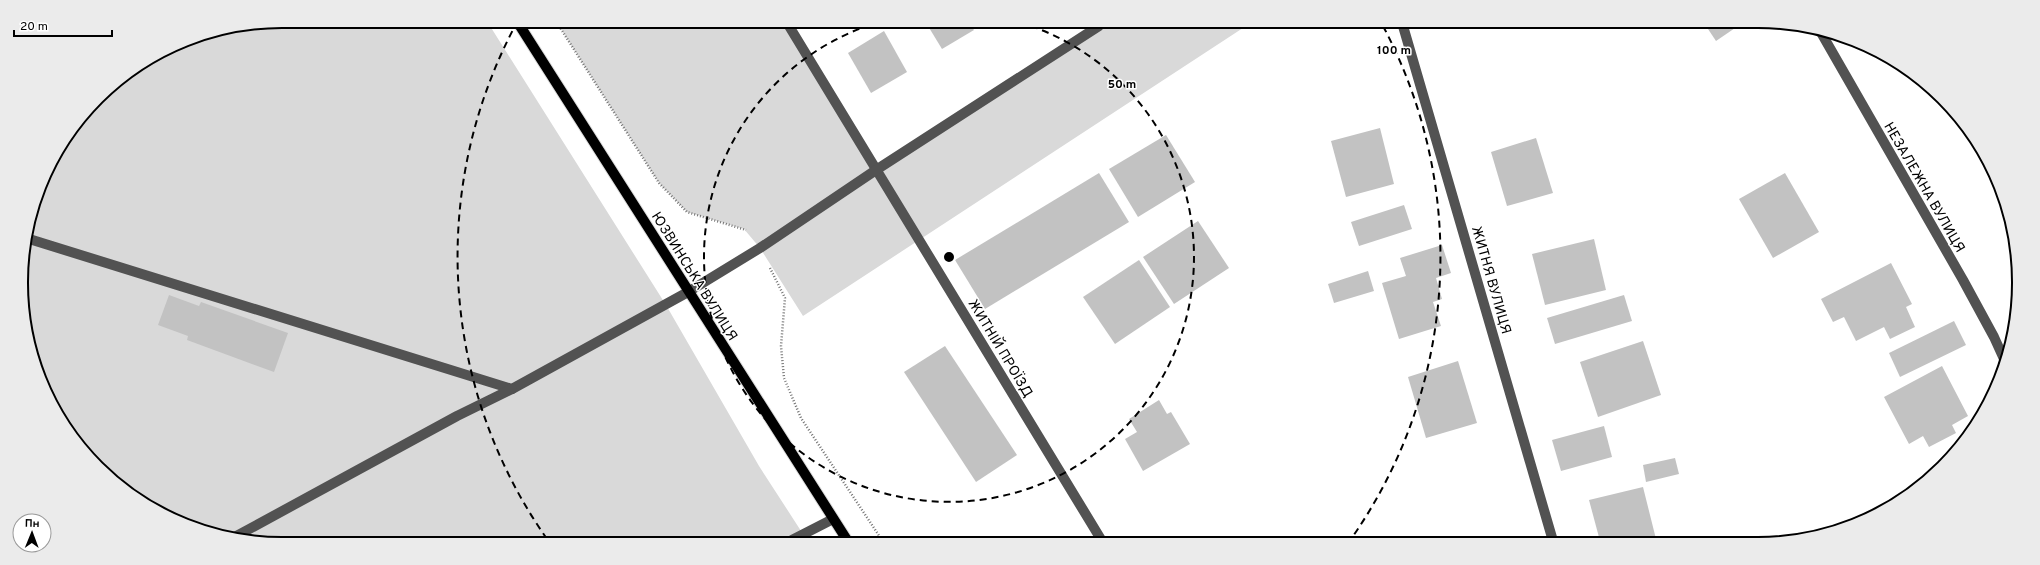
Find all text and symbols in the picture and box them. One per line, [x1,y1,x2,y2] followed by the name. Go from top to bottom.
[14,12,112,38] scale bar
[20,19,48,35] text: 20 m
[1377,43,1411,59] text: 100 m
[1108,77,1136,93] text: 50 m
[1879,120,1968,256] street label: НЕЗАЛЕЖНА ВУЛИЦЯ
[647,209,740,344] street label: ЮЗВИНСЬКА ВУЛИЦЯ
[1467,224,1514,336] street label: ЖИТНЯ ВУЛИЦЯ
[942,250,956,264] centre of rings
[964,296,1037,401] street label: ЖИТНІЙ ПРОЇЗД
[12,513,52,553] north arrow
[25,517,40,531] text: Пн

